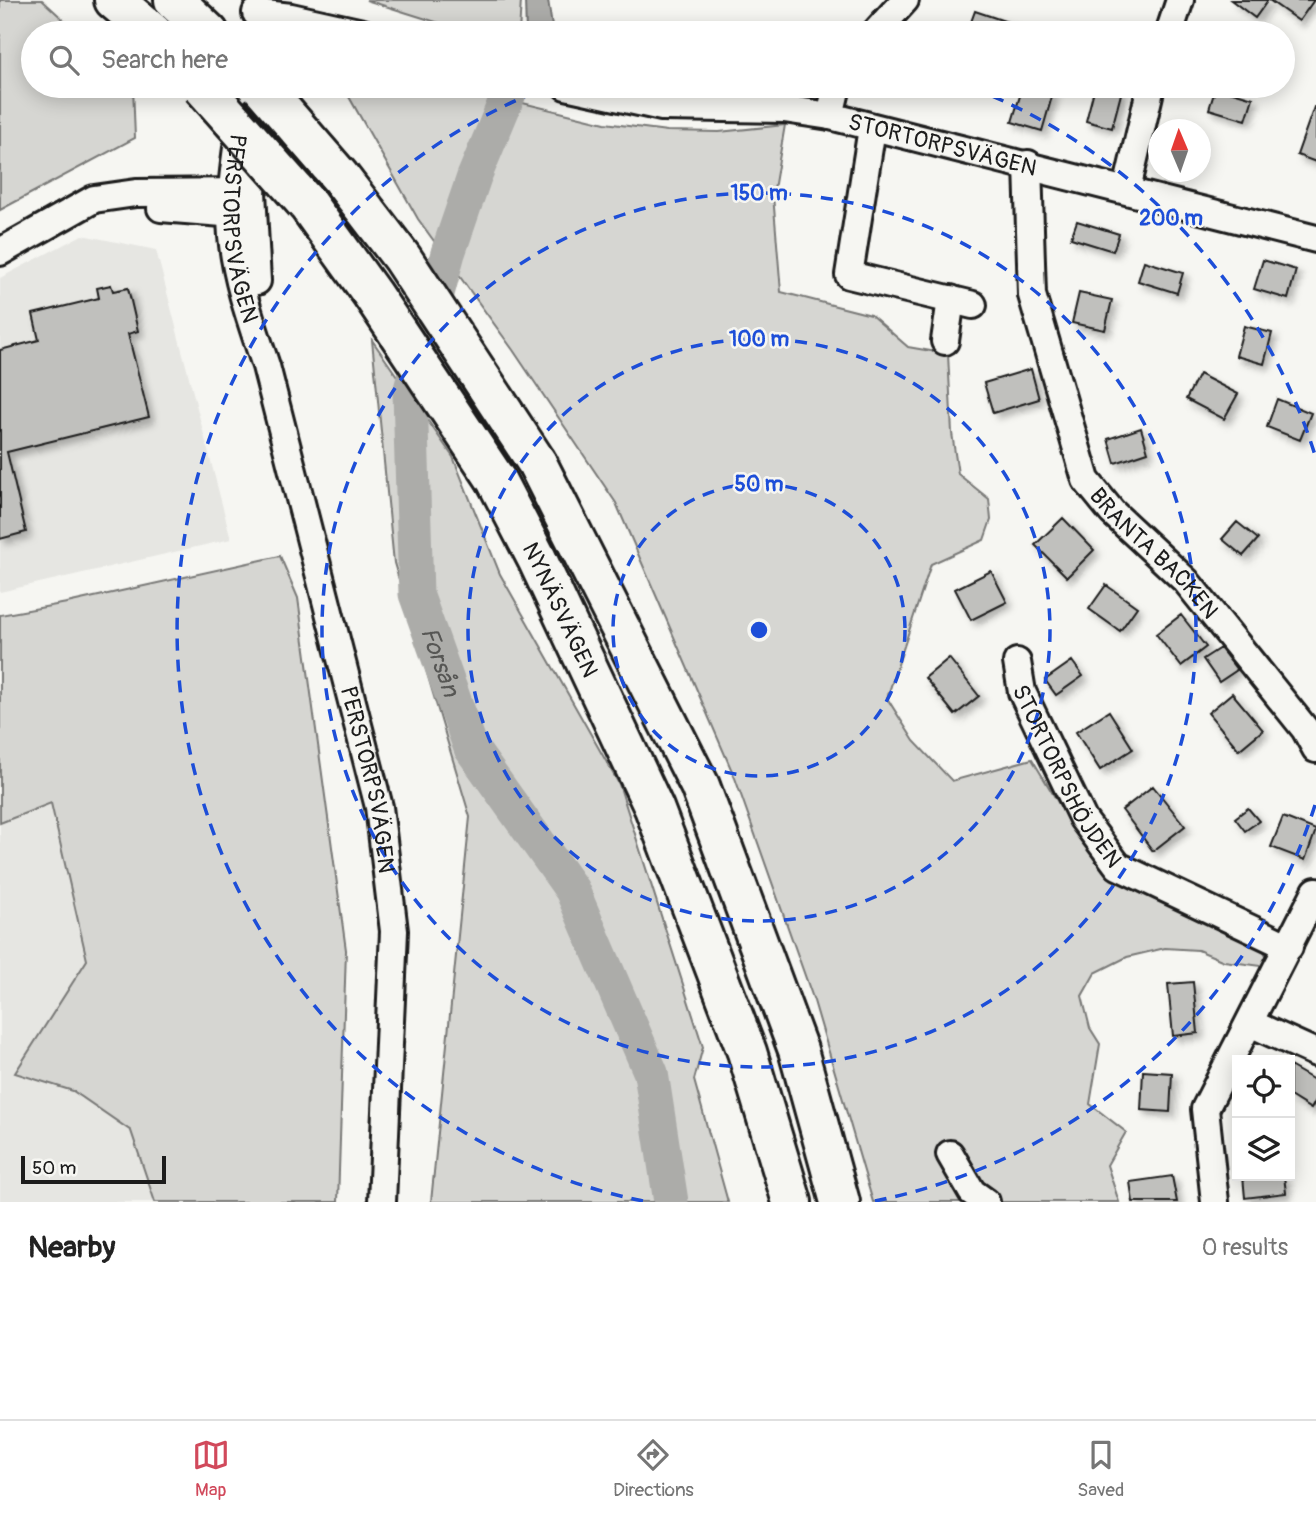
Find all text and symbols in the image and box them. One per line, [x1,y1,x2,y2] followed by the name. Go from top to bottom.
[21,21,1295,98] search box
[45,41,83,79] icon: search
[101,44,228,76] text: Search here
[845,107,1040,183] street label: STORTORPSVÄGEN
[1148,119,1211,182] north arrow
[216,132,265,327] street label: PERSTORPSVÄGEN
[730,180,788,207] text: 150 m
[1139,205,1203,232] text: 200 m
[729,326,789,353] text: 100 m
[735,471,784,498] text: 50 m
[1083,482,1225,625] street label: BRANTA BACKEN
[516,537,605,682] street label: NYNÄSVÄGEN
[747,618,771,642] centre of rings
[414,623,466,702] water label: Forsån
[1006,680,1128,874] street label: STORTORPSHÖJDEN
[334,683,401,875] street label: PERSTORPSVÄGEN
[1232,1055,1295,1181] map controls
[1232,1055,1295,1118] button: locate
[1232,1118,1295,1181] button: layers
[21,1153,166,1185] scale bar
[32,1156,76,1180] text: 50 m
[28,1229,115,1266] text: Nearby
[1202,1233,1288,1262] text: 0 results
[192,1436,230,1502] tab: Map
[613,1436,694,1502] tab: Directions
[1077,1436,1124,1502] tab: Saved

